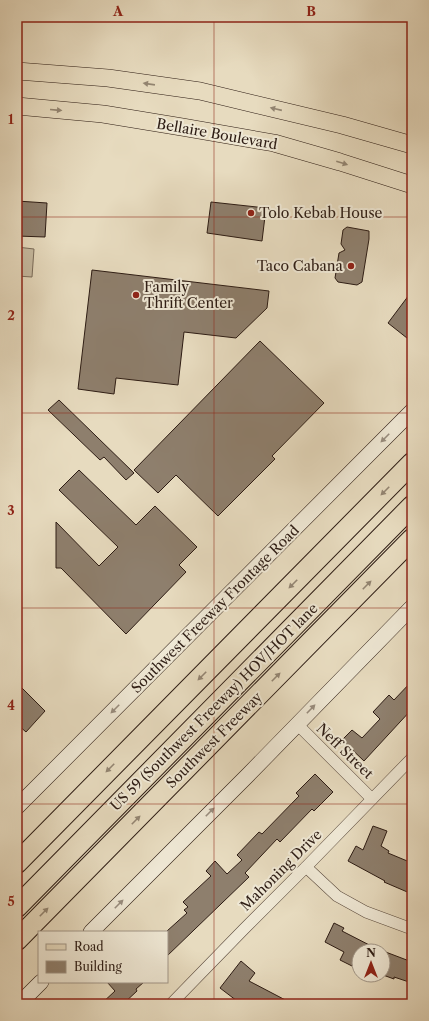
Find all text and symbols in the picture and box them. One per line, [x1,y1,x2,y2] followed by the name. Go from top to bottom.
[112,3,124,19] text: A
[306,3,316,19] text: B
[143,81,155,87] one-way arrow
[50,106,62,113] one-way arrow
[270,106,282,112] one-way arrow
[8,111,14,127] text: 1
[155,115,279,154] street label: Bellaire Boulevard
[337,160,349,166] one-way arrow
[259,204,383,222] place label: Tolo Kebab House
[246,208,256,218] marker: Tolo Kebab House
[257,257,344,275] place label: Taco Cabana
[346,261,356,271] marker: Taco Cabana
[144,278,233,312] place label: Family Thrift Center
[131,290,141,300] marker: Family Thrift Center
[7,307,15,323] text: 2
[380,433,390,443] one-way arrow
[380,486,390,496] one-way arrow
[7,502,15,518] text: 3
[127,521,303,697] street label: Southwest Freeway Frontage Road
[288,579,298,589] one-way arrow
[362,580,372,590] one-way arrow
[107,600,321,814] street label: US 59 (Southwest Freeway) HOV/HOT lane
[197,671,207,681] one-way arrow
[271,672,281,682] one-way arrow
[162,688,266,792] street label: Southwest Freeway
[7,697,15,713] text: 4
[110,704,120,714] one-way arrow
[306,704,316,714] one-way arrow
[313,719,377,783] street label: Neff Street
[105,763,115,773] one-way arrow
[205,807,215,817] one-way arrow
[131,815,141,824] one-way arrow
[236,825,326,915] street label: Mahoning Drive
[7,893,15,909] text: 5
[114,899,124,909] one-way arrow
[39,907,49,917] one-way arrow
[38,931,168,983] legend
[74,939,104,954] text: Road
[351,943,391,983] north arrow
[366,946,376,960] text: N
[74,959,122,974] text: Building

